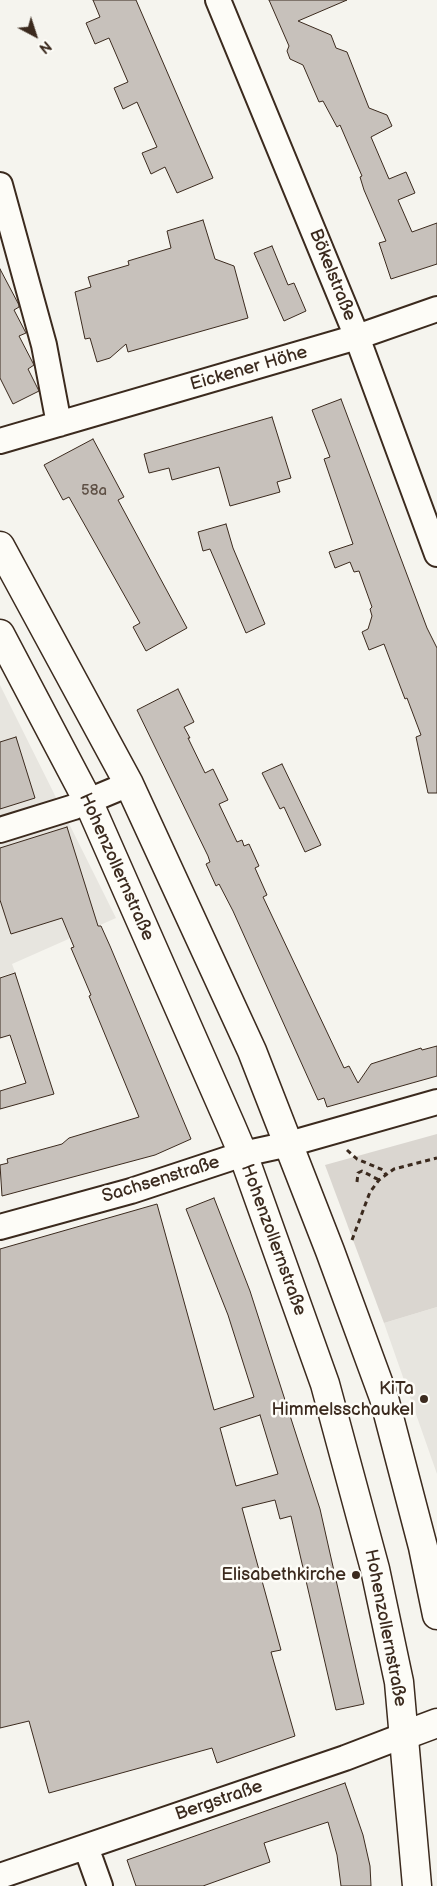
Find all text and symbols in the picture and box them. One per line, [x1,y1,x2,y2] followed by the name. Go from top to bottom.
[10,10,60,60] north arrow
[35,37,54,57] text: N
[304,226,360,324] street label: Bökelstraße
[188,342,310,396] street label: Eickener Höhe
[81,482,107,500] house number: 58a
[74,790,158,944] street label: Hohenzollernstraße
[100,1152,222,1208] street label: Sachsenstraße
[236,1161,310,1319] street label: Hohenzollernstraße
[271,1378,414,1420] place label: KiTa Himmelsschaukel
[418,1393,430,1405] marker: KiTa Himmelsschaukel
[359,1548,411,1708] street label: Hohenzollernstraße
[221,1564,346,1586] place label: Elisabethkirche
[350,1569,362,1581] marker: Elisabethkirche
[172,1776,266,1826] street label: Bergstraße

